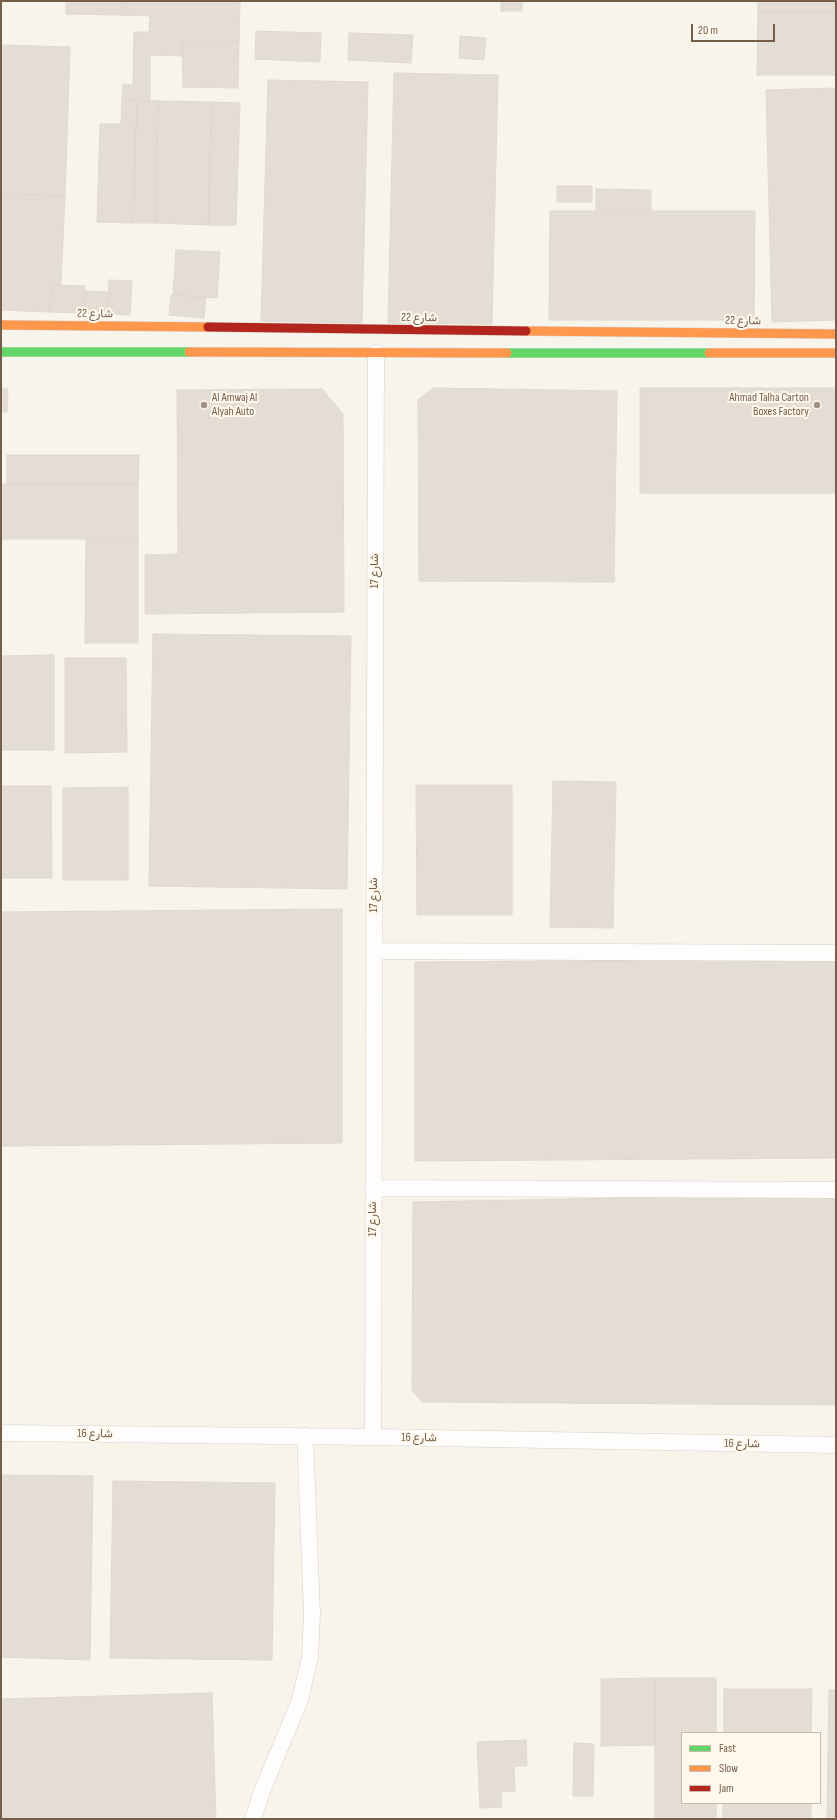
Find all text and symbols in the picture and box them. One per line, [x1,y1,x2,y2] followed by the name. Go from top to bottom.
[693,16,777,42] scale bar
[698,23,718,38] text: 20 m
[77,306,113,322] street label: شارع 22
[401,310,437,326] street label: شارع 22
[725,313,761,329] street label: شارع 22
[212,391,257,419] place label: Al Amwaj Al Alyah Auto
[729,391,809,419] place label: Ahmad Talha Carton Boxes Factory
[199,400,209,410] marker: Al Amwaj Al Alyah Auto
[812,400,822,410] marker: Ahmad Talha Carton Boxes Factory
[368,553,382,589] street label: شارع 17
[367,877,381,913] street label: شارع 17
[366,1201,380,1237] street label: شارع 17
[77,1426,113,1442] street label: شارع 16
[401,1430,437,1446] street label: شارع 16
[724,1436,760,1452] street label: شارع 16
[681,1732,821,1804] legend
[719,1741,736,1756] text: Fast
[719,1761,738,1776] text: Slow
[719,1781,734,1796] text: Jam

